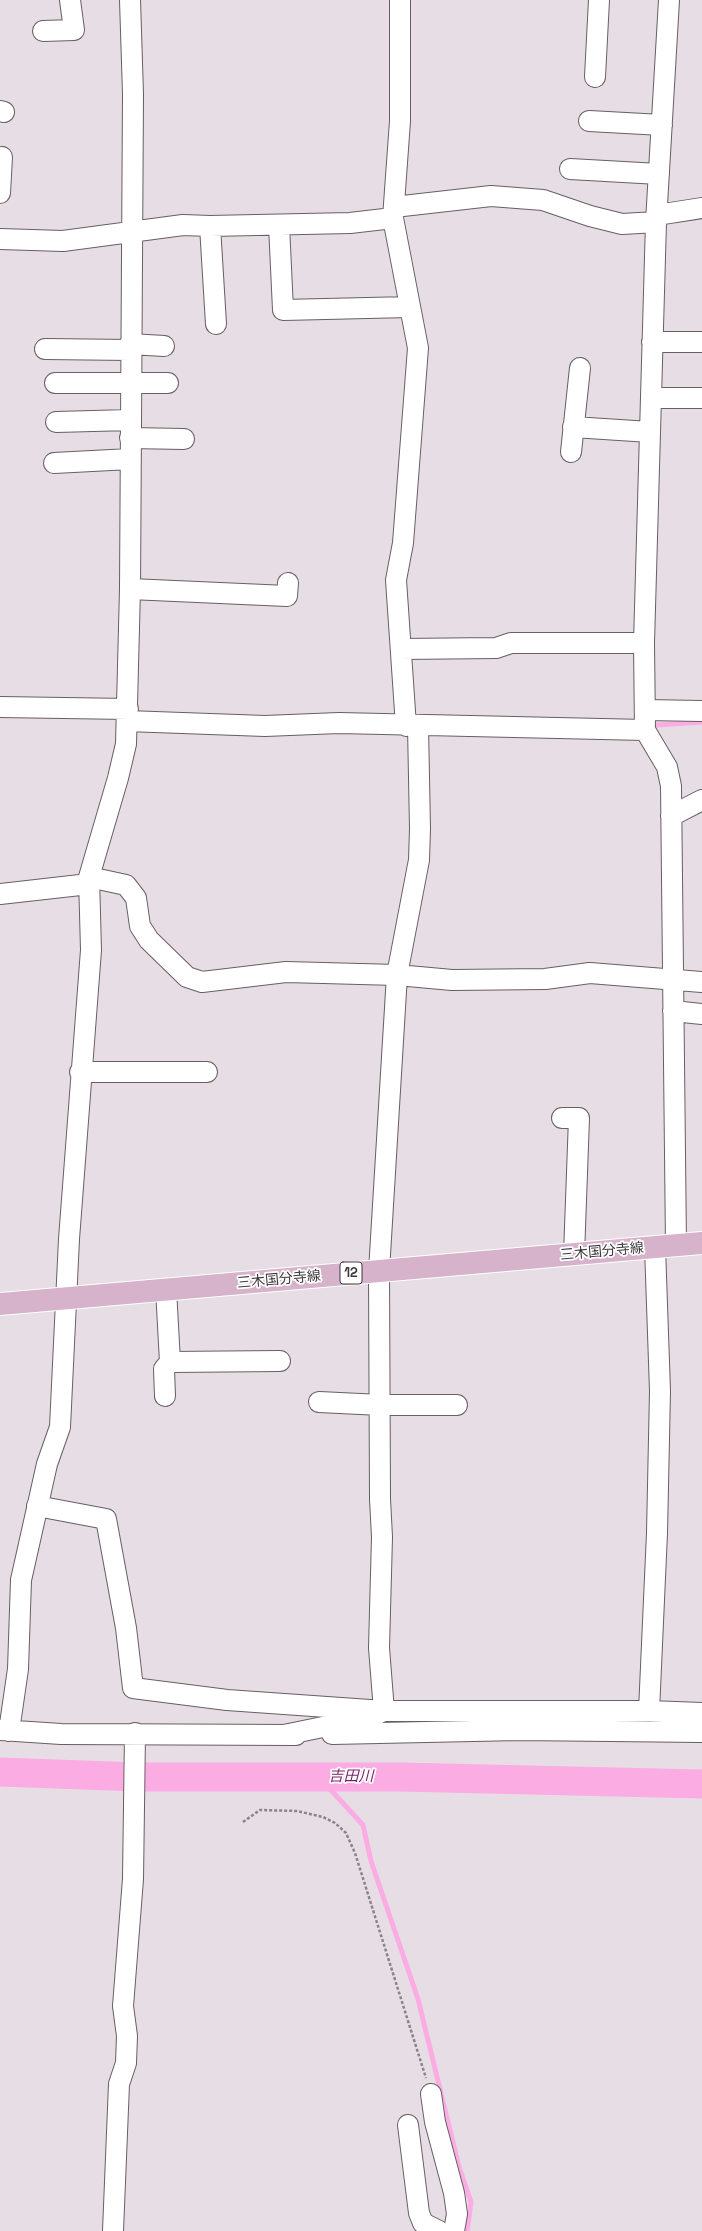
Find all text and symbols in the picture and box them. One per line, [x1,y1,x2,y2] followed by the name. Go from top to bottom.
[559,1240,645,1264] street label: 三木国分寺線
[340,1262,362,1284] road number: 12
[236,1268,322,1292] street label: 三木国分寺線
[329,1768,373,1786] water label: 吉田川

